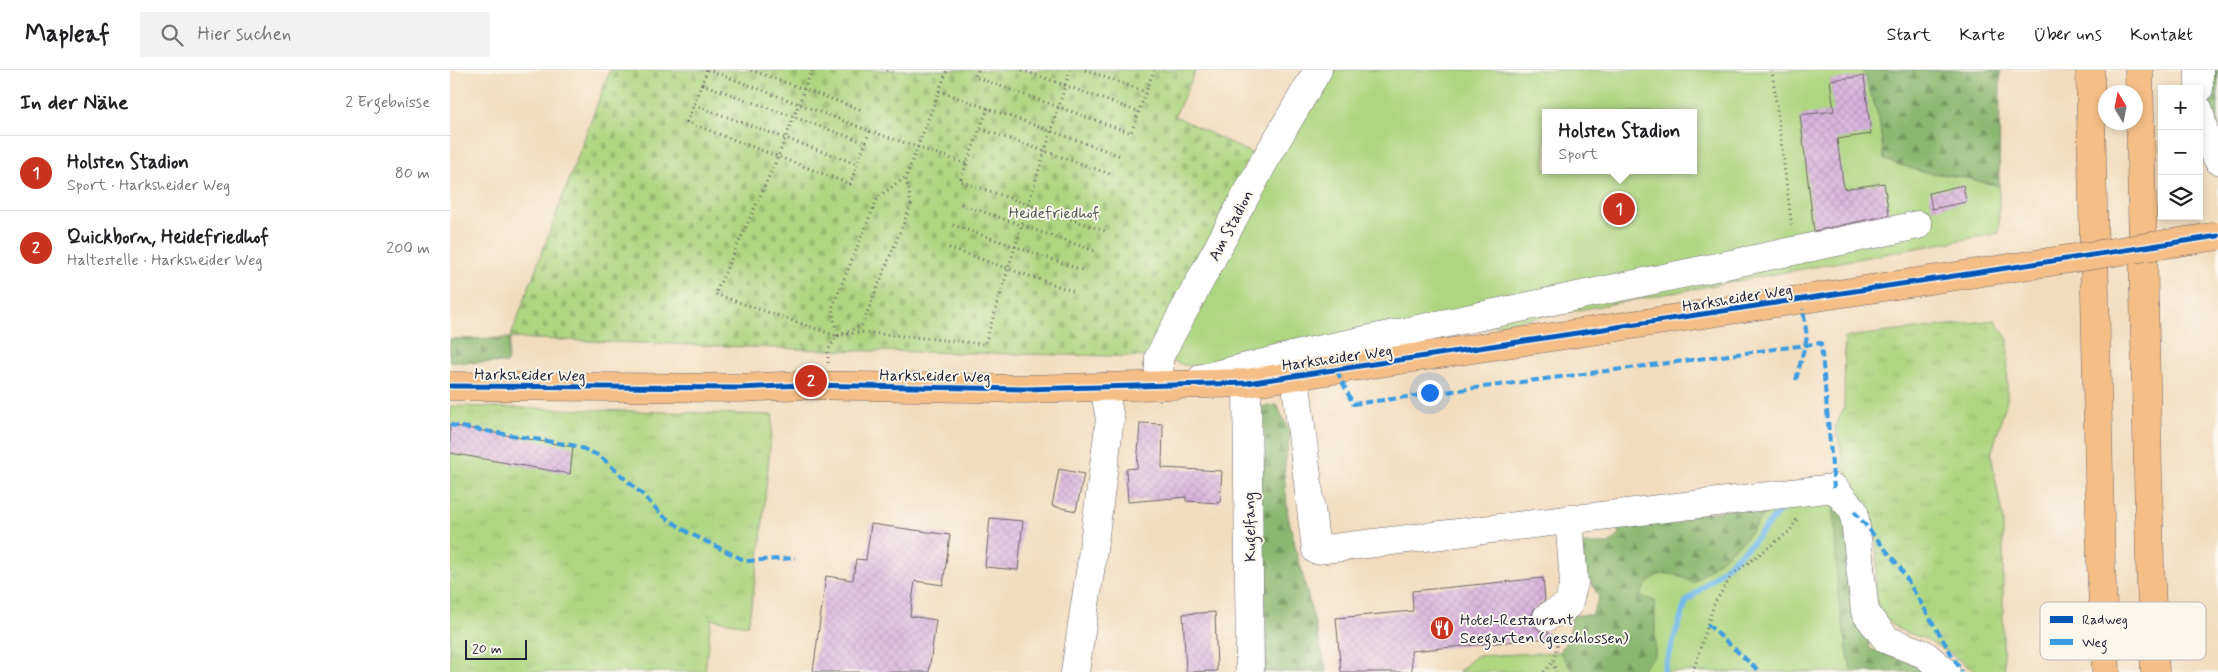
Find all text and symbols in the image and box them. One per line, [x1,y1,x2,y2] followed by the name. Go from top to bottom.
[140,12,490,57] search box
[25,19,110,50] text: Mapleaf
[158,21,186,49] icon: search
[198,22,291,47] text: Hier suchen
[1887,23,1931,47] text: Start
[1959,23,2005,47] text: Karte
[2033,23,2102,47] text: Über uns
[2130,23,2193,47] text: Kontakt
[2098,85,2143,130] north arrow
[2158,85,2203,220] map controls
[2158,85,2203,130] button: +
[20,89,128,117] text: In der Nähe
[345,92,430,113] text: 2 Ergebnisse
[1542,109,1697,174] popup
[1559,119,1680,144] text: Holsten Stadion
[2158,130,2203,175] button: −
[1559,144,1598,165] text: Sport
[67,150,189,175] text: Holsten Stadion
[32,163,40,184] text: 1
[395,163,430,184] text: 80 m
[67,175,230,196] text: Sport · Harksheider Weg
[2158,175,2203,220] button: layers
[1204,187,1259,265] street label: Am Stadion
[1603,190,1635,228] pin: 1
[1009,203,1099,224] park label: Heidefriedhof
[67,225,269,250] text: Quickborn, Heidefriedhof
[32,238,40,259] text: 2
[386,238,430,259] text: 200 m
[67,250,263,271] text: Haltestelle · Harksheider Weg
[1681,279,1794,318] street label: Harksheider Weg
[1281,340,1394,377] street label: Harksheider Weg
[795,362,827,400] pin: 2
[474,364,586,387] street label: Harksheider Weg
[879,365,991,388] street label: Harksheider Weg
[1417,380,1443,406] your location
[1239,492,1263,562] street label: Kugelfang
[2040,602,2206,660] legend
[1460,610,1629,650] place label: Hotel-Restaurant Seegarten (geschlossen)
[2082,611,2128,629] text: Radweg
[1429,615,1455,641] restaurant icon: Hotel-Restaurant Seegarten (geschlossen)
[2082,634,2108,654] text: Weg
[465,637,528,660] scale bar
[472,640,502,658] text: 20 m

